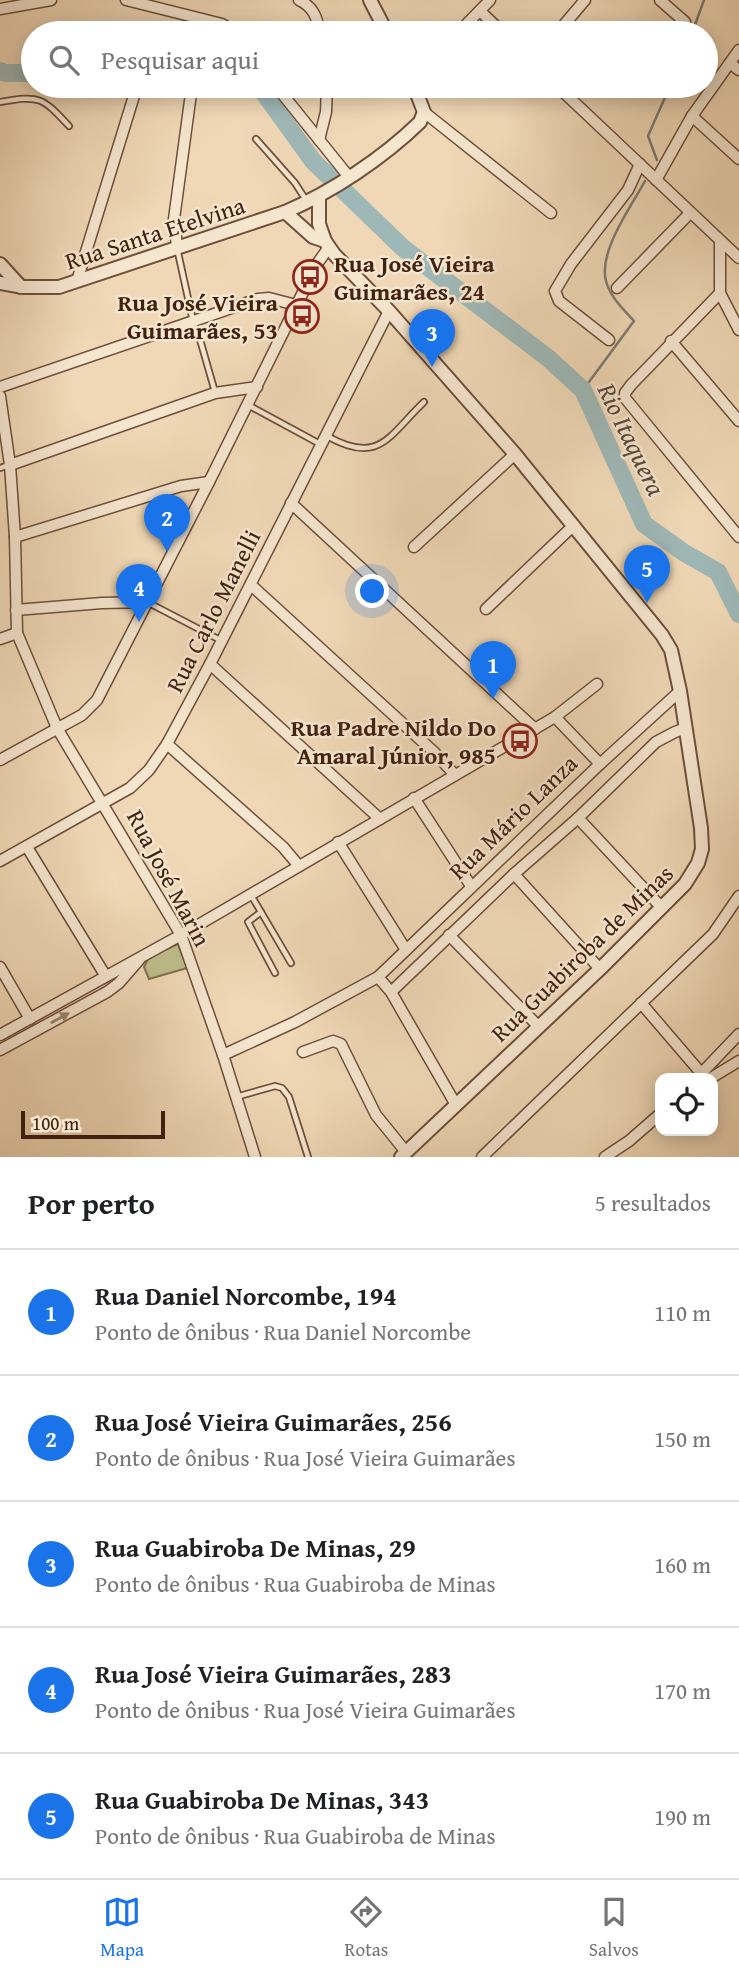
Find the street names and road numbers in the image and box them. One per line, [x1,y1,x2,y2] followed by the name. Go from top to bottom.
[61,187,250,279] street label: Rua Santa Etelvina
[157,524,269,698] street label: Rua Carlo Manelli
[441,746,586,888] street label: Rua Mário Lanza
[118,803,220,953] street label: Rua José Marin
[483,856,681,1050] street label: Rua Guabiroba de Minas

